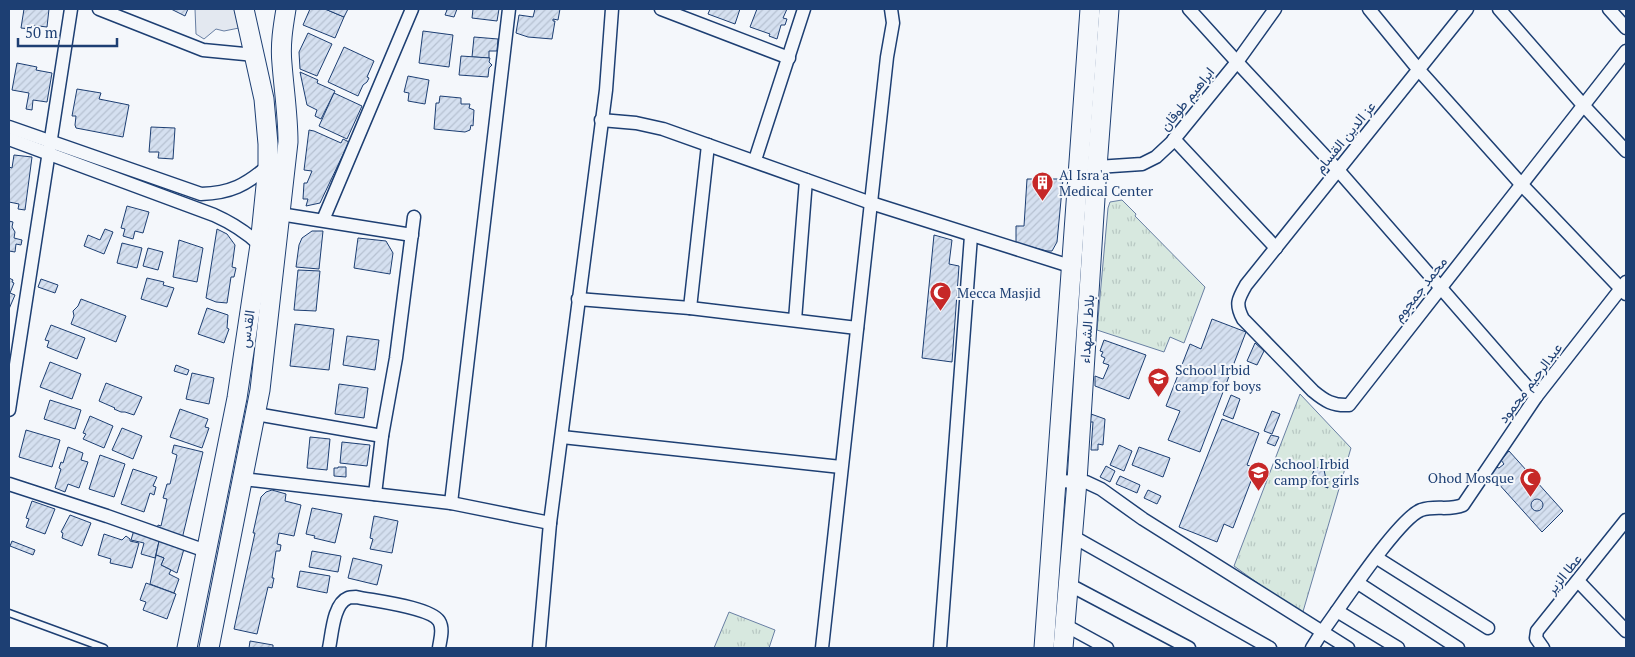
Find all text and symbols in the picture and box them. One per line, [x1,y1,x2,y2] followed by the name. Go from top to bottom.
[18,15,116,47] scale bar
[25,22,58,42] text: 50 m
[1155,63,1218,135] street label: ابراهيم طوقان
[1310,97,1379,177] street label: عز الدين القسام
[1059,165,1154,200] place label: Al Isra'a Medical Center
[1031,171,1055,202] building icon: Al Isra'a Medical Center
[1388,252,1451,325] street label: محمد جمجوم
[929,281,953,312] mosque icon: Mecca Masjid
[957,283,1041,302] place label: Mecca Masjid
[1075,294,1098,364] street label: بلاط الشهداء
[234,309,259,349] street label: القدس
[1493,339,1566,427] street label: عبدالرحيم محمود
[1175,360,1261,395] place label: School Irbid camp for boys
[1147,366,1171,397] school or university icon: School Irbid camp for boys
[1274,454,1359,489] place label: School Irbid camp for girls
[1246,460,1270,491] school or university icon: School Irbid camp for girls
[1518,466,1542,497] mosque icon: Ohod Mosque
[1428,468,1514,487] place label: Ohod Mosque
[1541,550,1586,599] street label: عطا الزير

